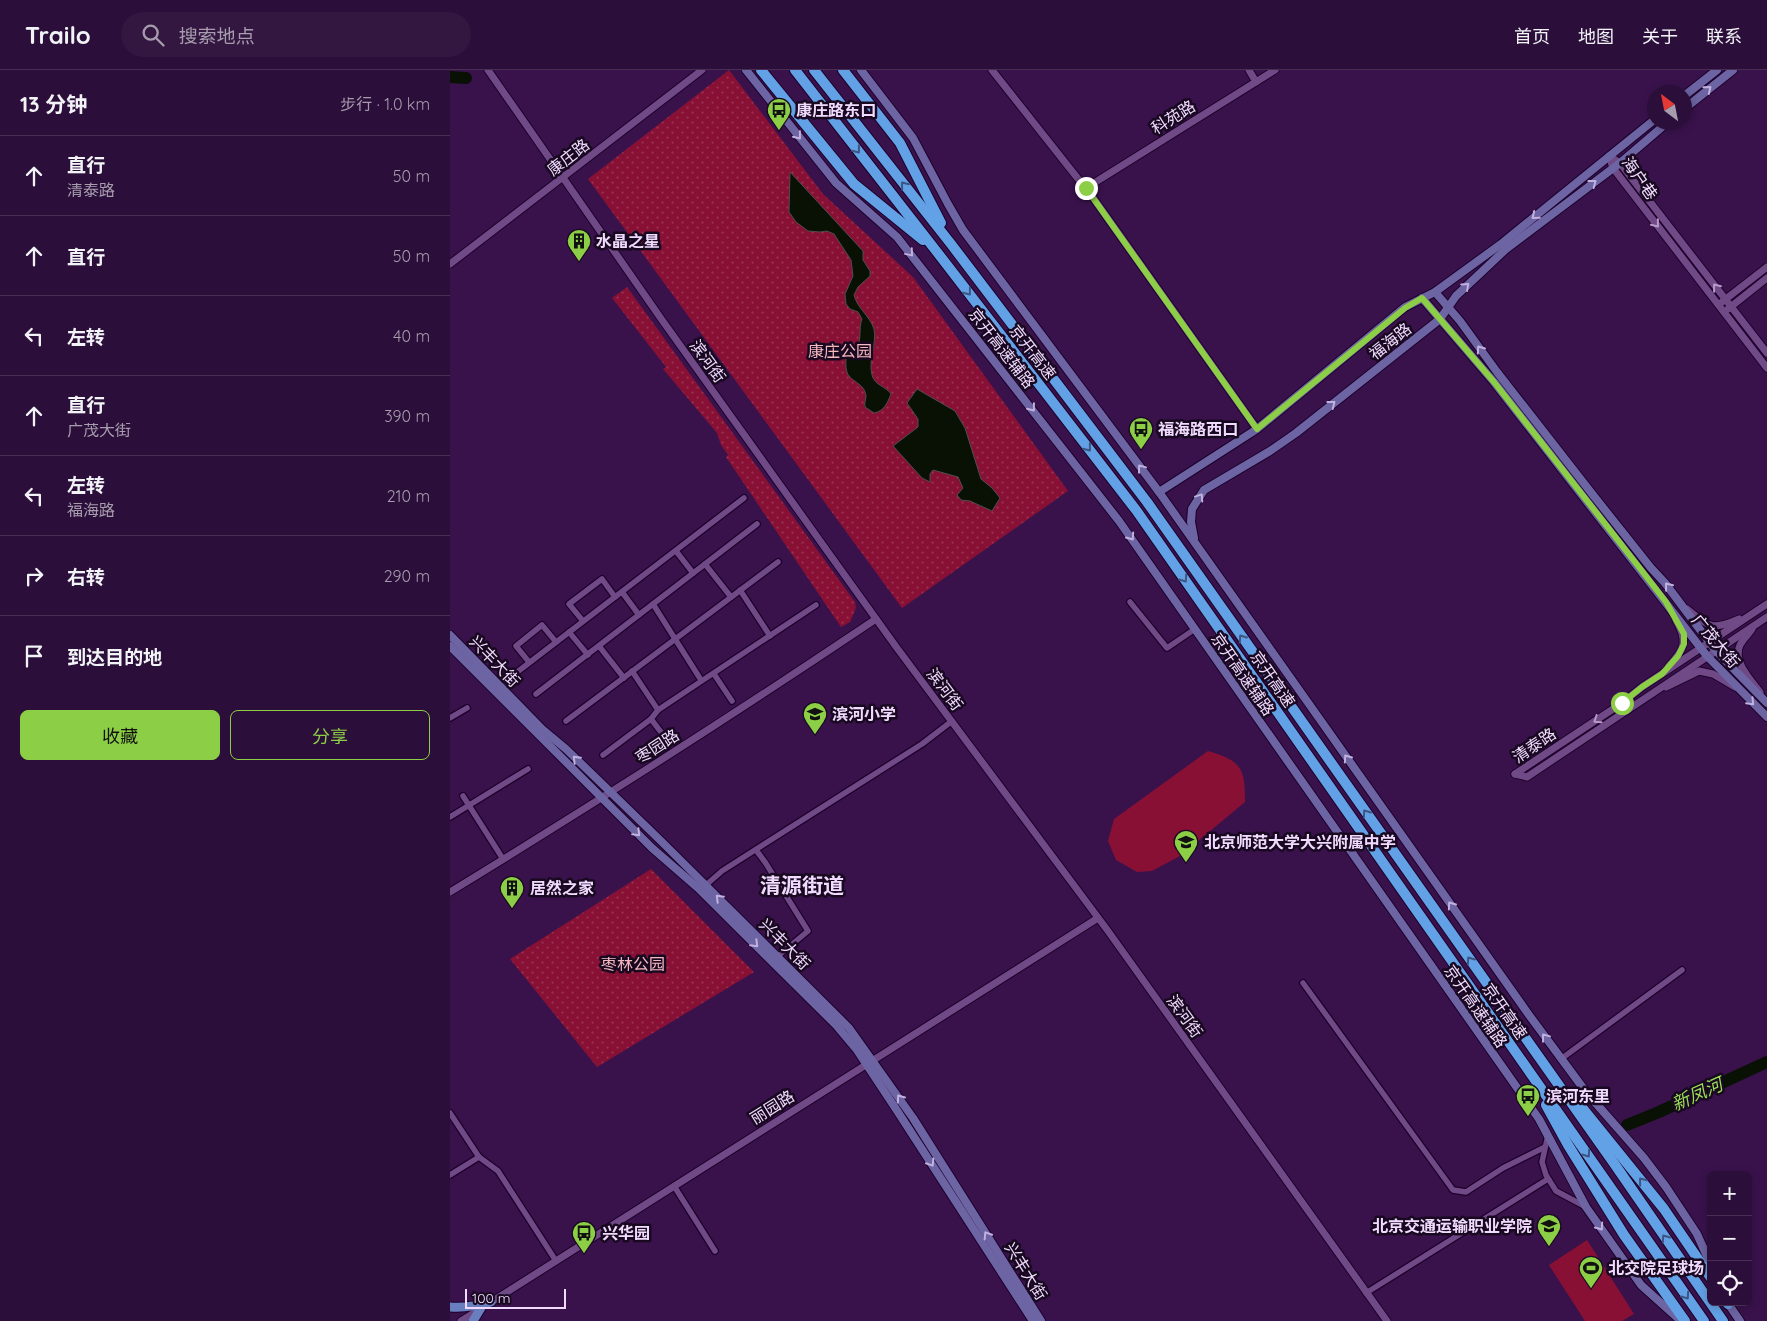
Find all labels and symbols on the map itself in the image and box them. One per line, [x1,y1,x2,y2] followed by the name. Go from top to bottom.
[1647,85,1692,130] north arrow
[1703,86,1712,95] one-way arrow
[1147,96,1199,138] street label: 科苑路
[766,97,792,131] bus stop icon: 康庄路东口
[796,100,876,120] place label: 康庄路东口
[792,130,800,139] one-way arrow
[543,134,593,180] street label: 康庄路
[852,144,860,153] one-way arrow
[1618,153,1662,203] street label: 海户巷
[1075,177,1098,200] route end
[1587,181,1596,189] one-way arrow
[902,182,910,191] one-way arrow
[1532,211,1541,219] one-way arrow
[1650,218,1659,228] one-way arrow
[566,228,592,262] building icon: 水晶之星
[596,231,660,251] place label: 水晶之星
[904,247,912,256] one-way arrow
[1461,282,1470,291] one-way arrow
[1713,284,1721,293] one-way arrow
[962,286,971,296] one-way arrow
[965,304,1039,392] street label: 京开高速辅路
[1365,318,1415,364] street label: 福海路
[1006,321,1060,383] street label: 京开高速
[686,336,730,386] street label: 滨河街
[808,341,872,361] park label: 康庄公园
[1477,345,1486,355] one-way arrow
[1327,400,1336,409] one-way arrow
[1026,402,1034,411] one-way arrow
[1128,416,1154,450] bus stop icon: 福海路西口
[1158,419,1238,439] place label: 福海路西口
[1083,442,1091,451] one-way arrow
[1139,465,1147,474] one-way arrow
[1194,493,1203,503] one-way arrow
[1125,531,1134,541] one-way arrow
[1178,574,1187,583] one-way arrow
[1665,583,1673,592] one-way arrow
[1688,610,1744,672] street label: 广茂大街
[1208,629,1278,719] street label: 京开高速辅路
[466,631,524,691] street label: 兴丰大街
[1239,634,1249,643] one-way arrow
[1247,647,1299,711] street label: 京开高速
[923,664,967,714] street label: 滨河街
[1611,692,1634,715] route start
[1745,696,1754,705] one-way arrow
[802,701,828,735] school or university icon: 滨河小学
[832,704,896,724] place label: 滨河小学
[1593,714,1602,723] one-way arrow
[1509,723,1559,767] street label: 清泰路
[631,725,683,767] street label: 枣园路
[1344,754,1353,764] one-way arrow
[573,756,582,765] one-way arrow
[1364,810,1372,819] one-way arrow
[631,827,640,836] one-way arrow
[1173,829,1199,863] school or university icon: 北京师范大学大兴附属中学
[1204,832,1396,852] place label: 北京师范大学大兴附属中学
[760,872,844,898] district label: 清源街道
[499,875,525,909] building icon: 居然之家
[530,878,594,898] place label: 居然之家
[716,895,725,904] one-way arrow
[1448,901,1457,911] one-way arrow
[755,914,815,974] street label: 兴丰大街
[749,939,758,948] one-way arrow
[601,954,665,974] park label: 枣林公园
[1467,956,1476,966] one-way arrow
[1441,961,1511,1051] street label: 京开高速辅路
[1479,979,1531,1043] street label: 京开高速
[1163,991,1207,1041] street label: 滨河街
[1542,1033,1551,1043] one-way arrow
[1668,1071,1729,1115] water label: 新凤河
[1515,1083,1541,1117] bus stop icon: 滨河东里
[746,1086,798,1128] street label: 丽园路
[1546,1086,1610,1106] place label: 滨河东里
[897,1095,906,1104] one-way arrow
[1581,1148,1590,1158] one-way arrow
[925,1158,935,1167] one-way arrow
[1639,1178,1648,1187] one-way arrow
[1536,1213,1562,1247] school or university icon: 北京交通运输职业学院
[1372,1216,1532,1236] place label: 北京交通运输职业学院
[571,1220,597,1254] bus stop icon: 兴华园
[1594,1221,1603,1231] one-way arrow
[602,1223,650,1243] place label: 兴华园
[984,1232,993,1241] one-way arrow
[1662,1234,1671,1244] one-way arrow
[1001,1239,1051,1303] street label: 兴丰大街
[1578,1255,1604,1289] sports icon: 北交院足球场
[1608,1258,1704,1278] place label: 北交院足球场
[465,1286,566,1309] scale bar
[1681,1290,1689,1299] one-way arrow

